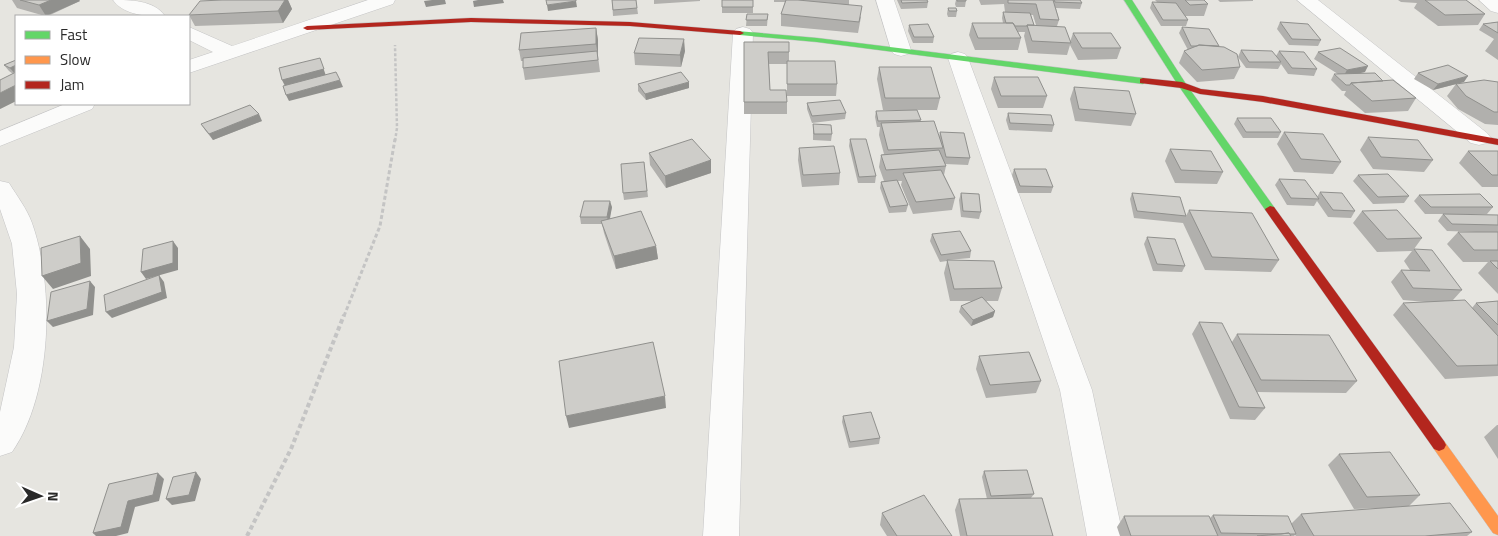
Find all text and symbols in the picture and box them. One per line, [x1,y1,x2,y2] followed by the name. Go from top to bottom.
[15,15,190,105] legend
[60,23,88,46] text: Fast
[60,48,91,71] text: Slow
[60,73,84,96] text: Jam
[15,471,65,521] north arrow
[43,491,64,502] text: N

